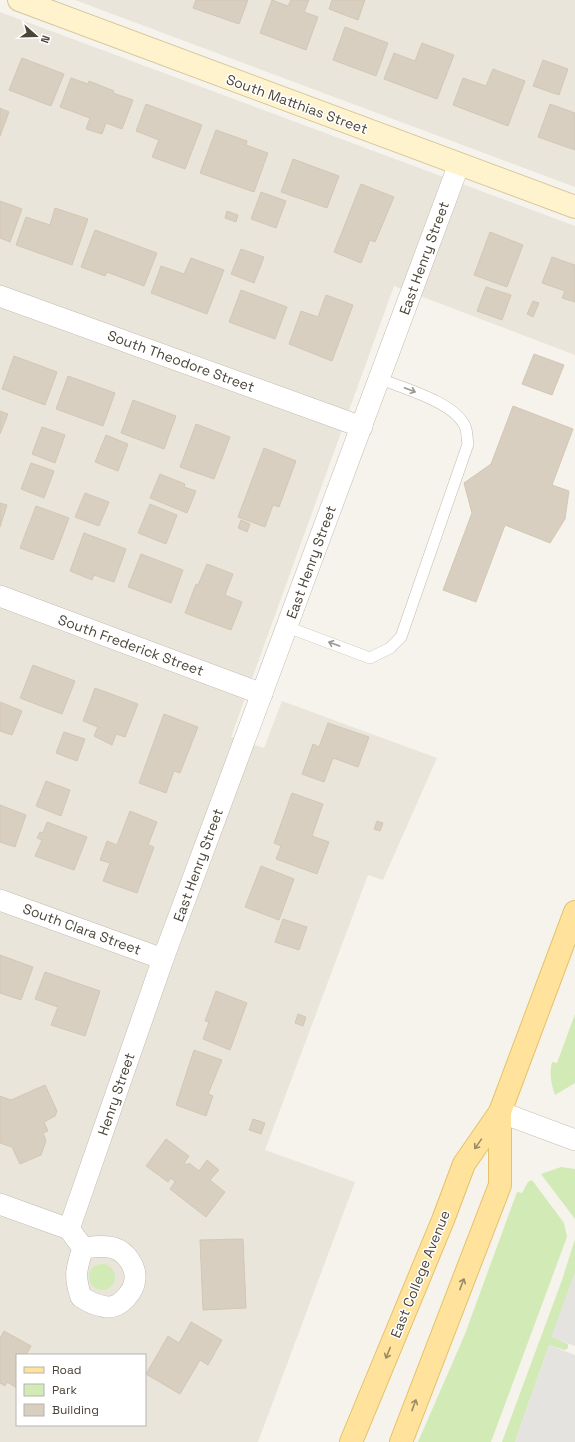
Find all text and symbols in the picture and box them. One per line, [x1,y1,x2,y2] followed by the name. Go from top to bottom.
[16,16,56,56] north arrow
[38,34,53,45] text: N
[224,70,370,138] street label: South Matthias Street
[395,199,453,317] street label: East Henry Street
[105,326,257,396] street label: South Theodore Street
[403,387,415,395] one-way arrow
[282,503,340,621] street label: East Henry Street
[56,610,206,680] street label: South Frederick Street
[328,640,340,648] one-way arrow
[169,806,227,924] street label: East Henry Street
[20,899,144,959] street label: South Clara Street
[93,1050,139,1138] street label: Henry Street
[474,1138,482,1149] one-way arrow
[386,1208,454,1340] street label: East College Avenue
[458,1279,466,1291] one-way arrow
[384,1347,392,1359] one-way arrow
[16,1354,146,1426] legend
[52,1362,81,1378] text: Road
[52,1382,77,1398] text: Park
[411,1400,419,1412] one-way arrow
[52,1402,99,1418] text: Building

